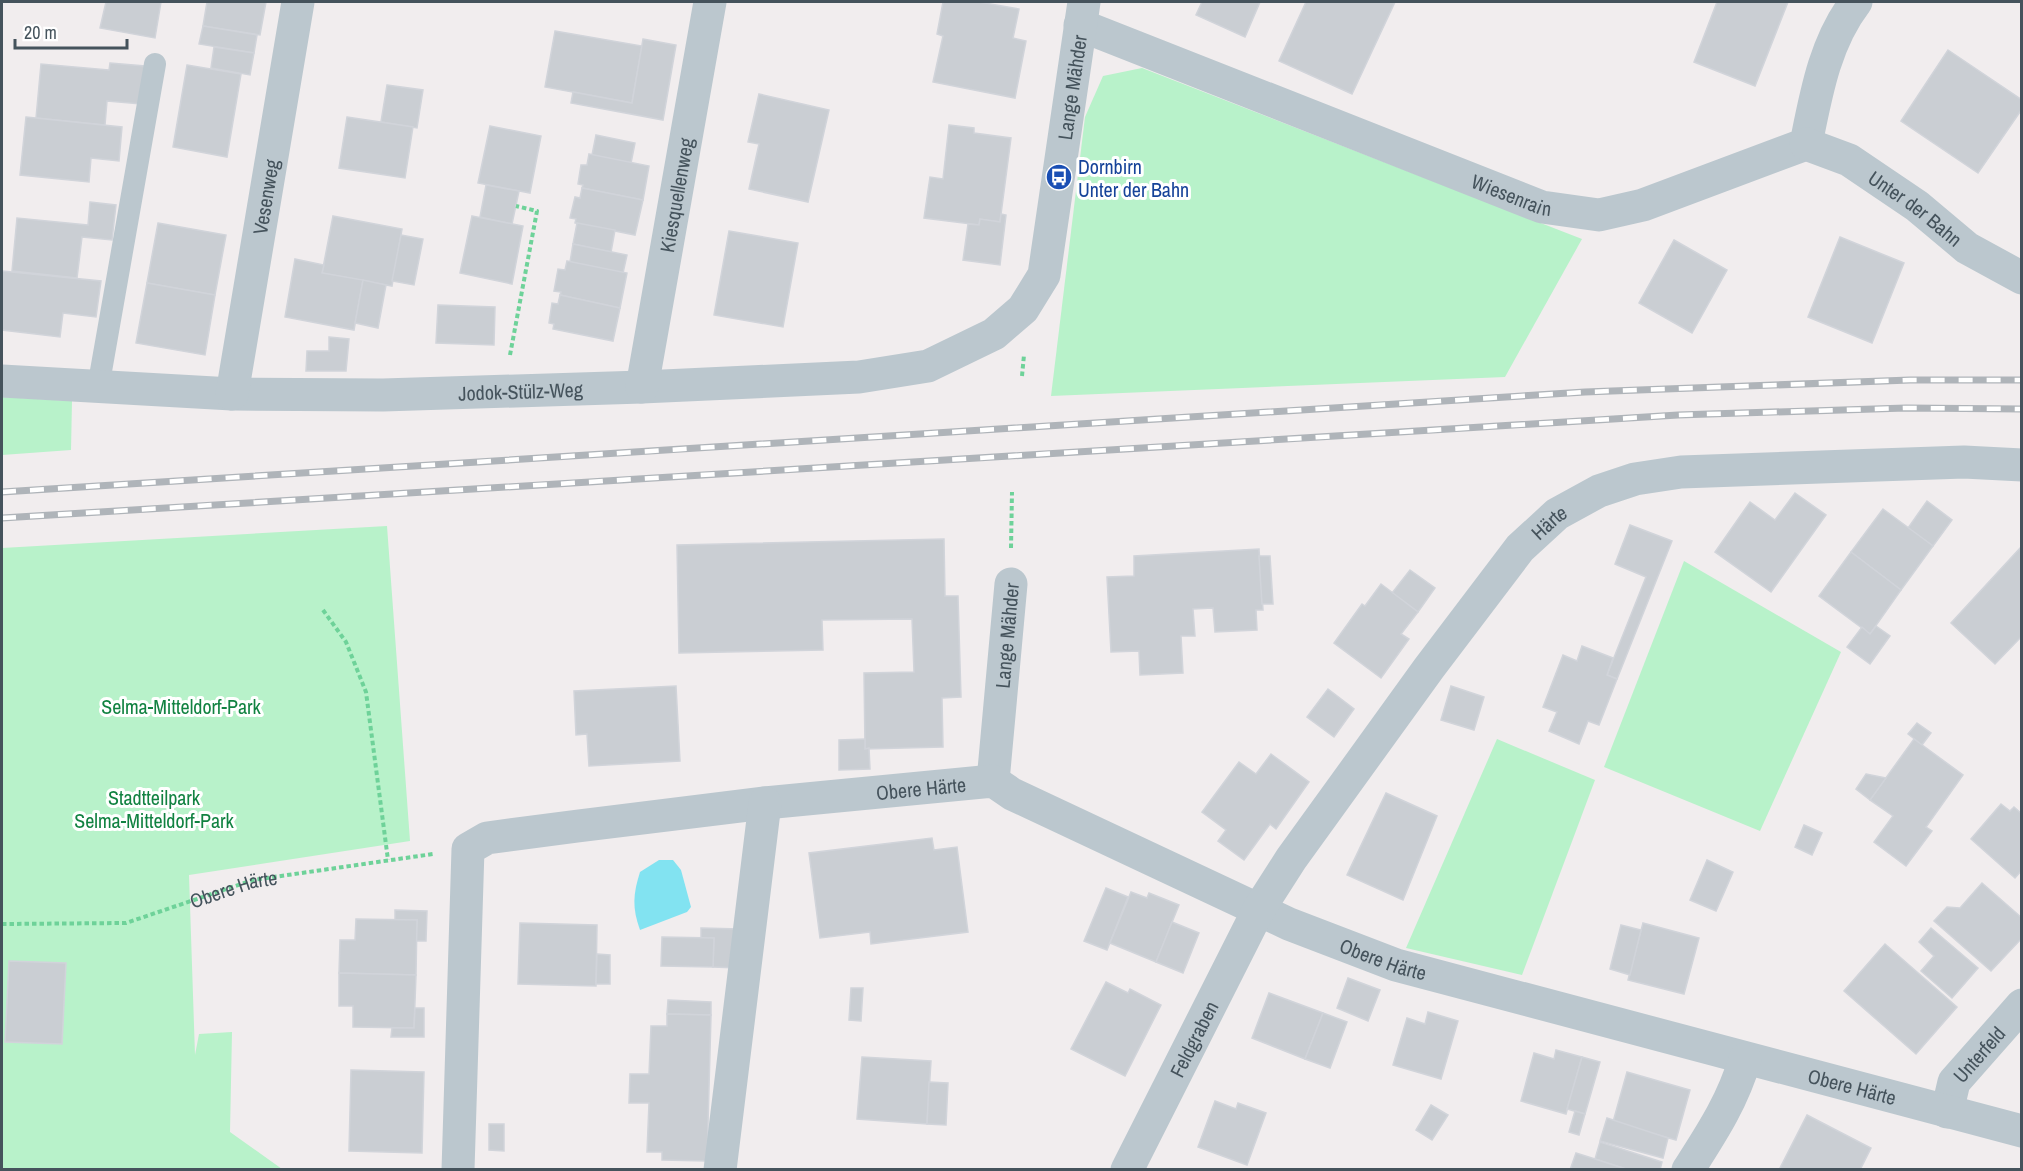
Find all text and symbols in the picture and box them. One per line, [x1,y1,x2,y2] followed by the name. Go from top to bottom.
[15,12,128,50] scale bar
[24,20,57,45] text: 20 m
[1050,32,1093,142] street label: Lange Mähder
[653,136,699,254] street label: Kiesquellenweg
[1078,153,1189,203] place label: Dornbirn Unter der Bahn
[246,157,285,236] street label: Vesenweg
[1044,162,1074,192] bus stop icon: Dornbirn Unter der Bahn
[1863,164,1968,252] street label: Unter der Bahn
[1468,167,1553,222] street label: Wiesenrain
[458,375,583,406] street label: Jodok-Stülz-Weg
[1525,498,1571,545] street label: Härte
[988,581,1025,690] street label: Lange Mähder
[101,693,262,720] park label: Selma-Mitteldorf-Park
[875,770,967,806] street label: Obere Härte
[74,784,235,834] park label: Stadtteilpark Selma-Mitteldorf-Park
[186,863,279,914] street label: Obere Härte
[1336,931,1430,986] street label: Obere Härte
[1163,996,1224,1082] street label: Feldgraben
[1946,1020,2011,1088] street label: Unterfeld
[1805,1061,1899,1111] street label: Obere Härte

